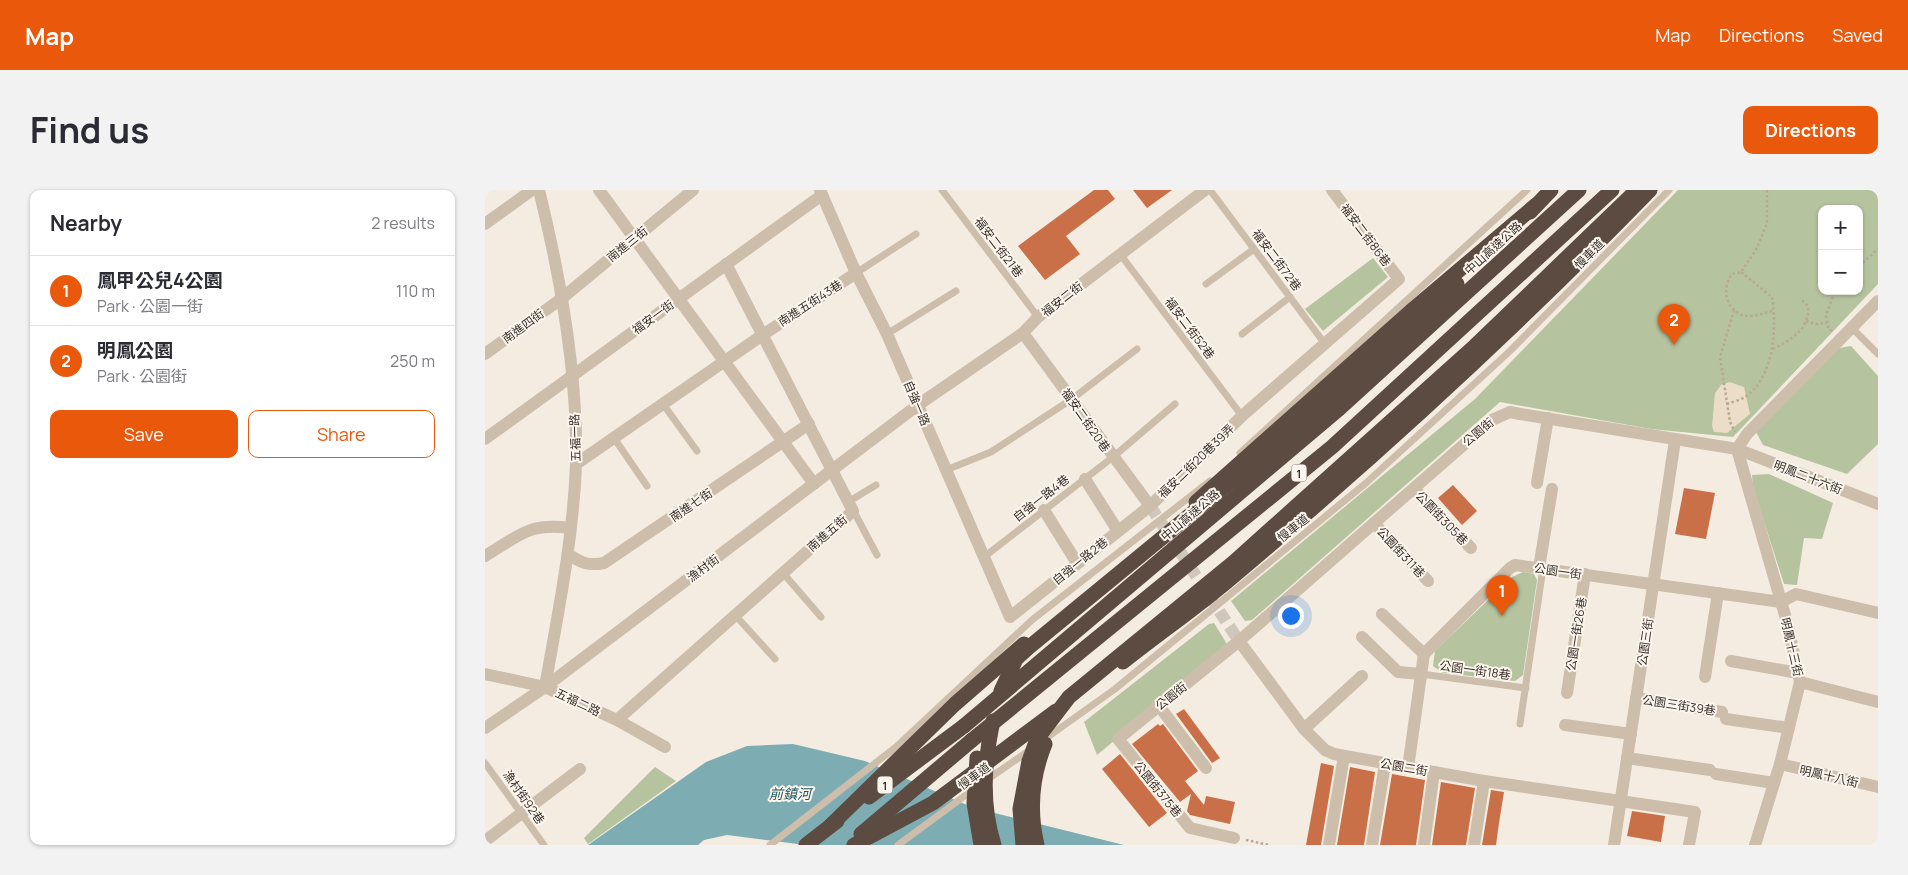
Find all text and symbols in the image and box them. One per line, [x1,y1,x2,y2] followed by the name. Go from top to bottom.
[25,19,74,52] text: Map
[1655,23,1691,47] text: Map
[1719,23,1804,47] text: Directions
[1832,23,1883,47] text: Saved
[30,106,149,154] text: Find us
[1743,106,1878,154] button: Directions
[1337,200,1395,270] street label: 福安二街86巷
[1818,205,1863,295] map controls
[1818,205,1863,250] button: +
[50,209,122,237] text: Nearby
[371,212,435,234] text: 2 results
[971,213,1027,281] street label: 福安二街21巷
[1461,218,1525,278] street label: 中山高速公路
[603,222,651,266] street label: 南進三街
[1248,226,1306,294] street label: 福安二街72巷
[1570,235,1608,273] street label: 慢車道
[1818,250,1863,295] button: −
[97,267,223,293] text: 鳳甲公兒4公園
[774,276,846,330] street label: 南進五街43巷
[1038,278,1086,320] street label: 福安二街
[62,280,70,302] text: 1
[396,280,435,302] text: 110 m
[1161,294,1219,362] street label: 福安二街52巷
[97,295,203,317] text: Park · 公園一街
[629,296,677,338] street label: 福安一街
[1658,304,1690,345] pin: 2
[499,305,547,347] street label: 南進四街
[97,337,173,363] text: 明鳳公園
[61,350,71,372] text: 2
[390,350,435,372] text: 250 m
[97,365,187,387] text: Park · 公園街
[900,378,934,428] street label: 自強一路
[1058,385,1114,455] street label: 福安二街20巷
[50,410,238,458] button: Save
[248,410,435,458] button: Share
[566,414,584,462] street label: 五福一路
[1459,414,1497,450] street label: 公園街
[1154,420,1238,502] street label: 福安二街20巷39弄
[1771,456,1845,498] street label: 明鳳二十六街
[1291,464,1307,482] road number: 1
[1009,471,1073,525] street label: 自強一路4巷
[666,485,716,525] street label: 南進七街
[1157,485,1223,545] street label: 中山高速公路
[1412,487,1472,549] street label: 公園街305巷
[1274,510,1312,546] street label: 慢車道
[803,511,851,555] street label: 南進五街
[1373,523,1429,581] street label: 公園街311巷
[1049,533,1111,589] street label: 自強一路2巷
[684,550,722,586] street label: 漁村街
[1533,559,1583,583] street label: 公園一街
[1486,575,1518,616] pin: 1
[1562,596,1590,672] street label: 公園一街26巷
[1278,603,1304,629] your location
[1777,616,1807,678] street label: 明鳳十三街
[1633,617,1657,667] street label: 公園三街
[1438,657,1512,683] street label: 公園一街18巷
[1152,678,1190,714] street label: 公園街
[553,684,603,720] street label: 五福二路
[1641,691,1717,719] street label: 公園三街39巷
[1379,754,1429,780] street label: 公園二街
[1130,757,1186,821] street label: 公園街375巷
[954,759,994,793] street label: 慢車道
[1798,761,1860,791] street label: 明鳳十八街
[499,767,549,827] street label: 漁村街92巷
[877,776,893,794] road number: 1
[769,784,814,803] water label: 前鎮河

